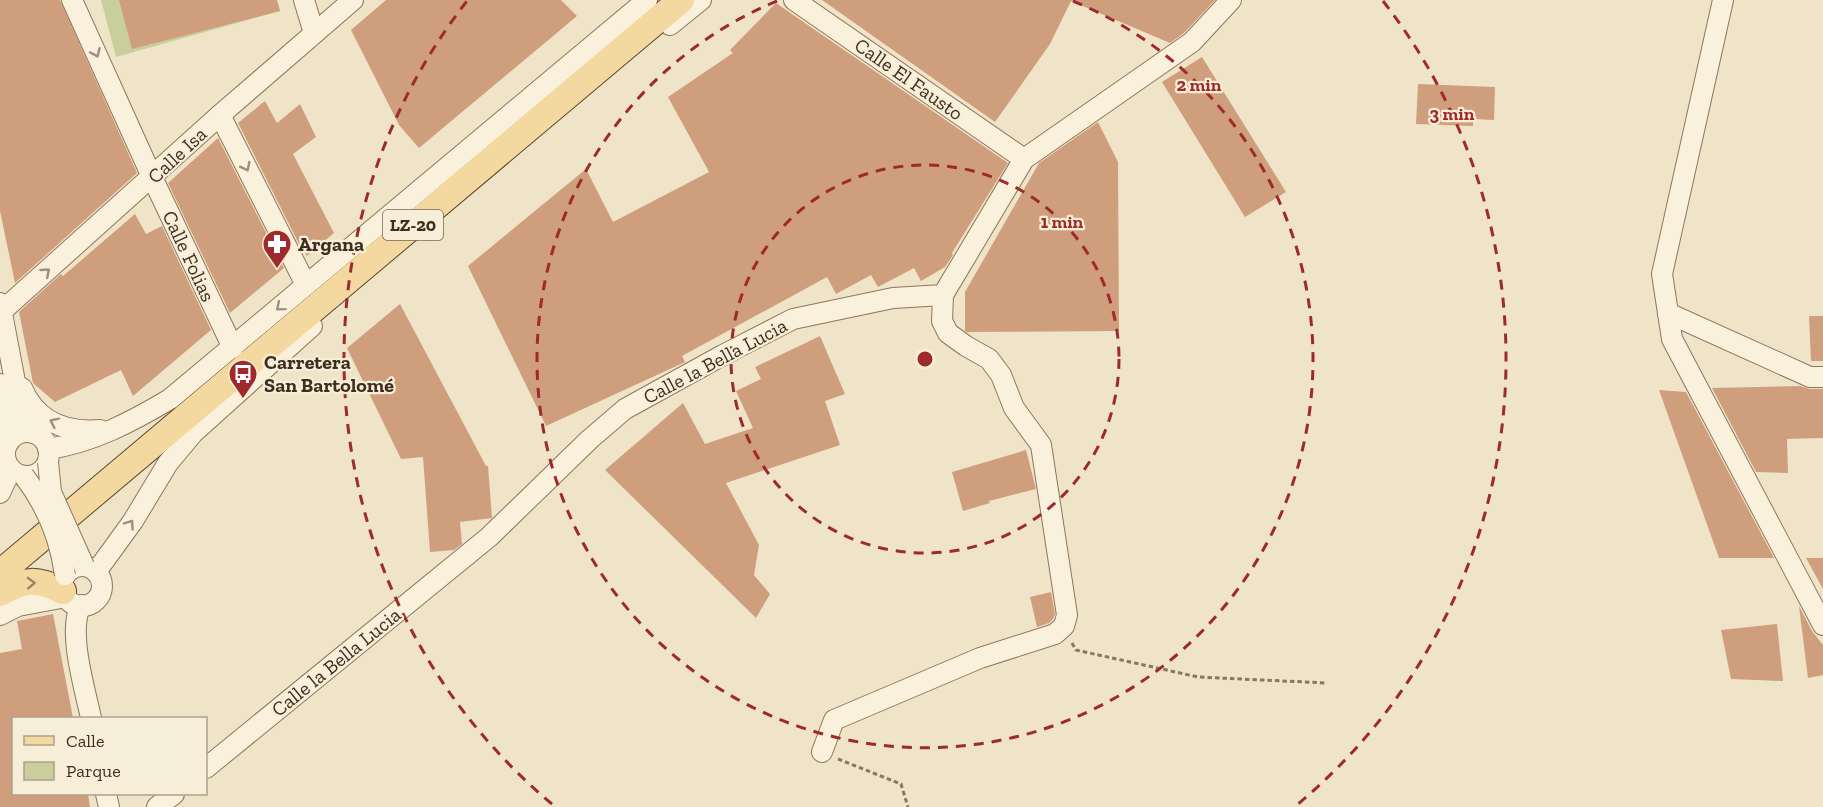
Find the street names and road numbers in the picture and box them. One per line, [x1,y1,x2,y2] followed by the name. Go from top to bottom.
[850,33,968,125] street label: Calle El Fausto
[143,121,212,188] street label: Calle Isa
[158,207,220,305] street label: Calle Folias
[383,210,443,240] road number: LZ-20
[639,313,791,409] street label: Calle la Bella Lucia
[266,602,406,722] street label: Calle la Bella Lucia

